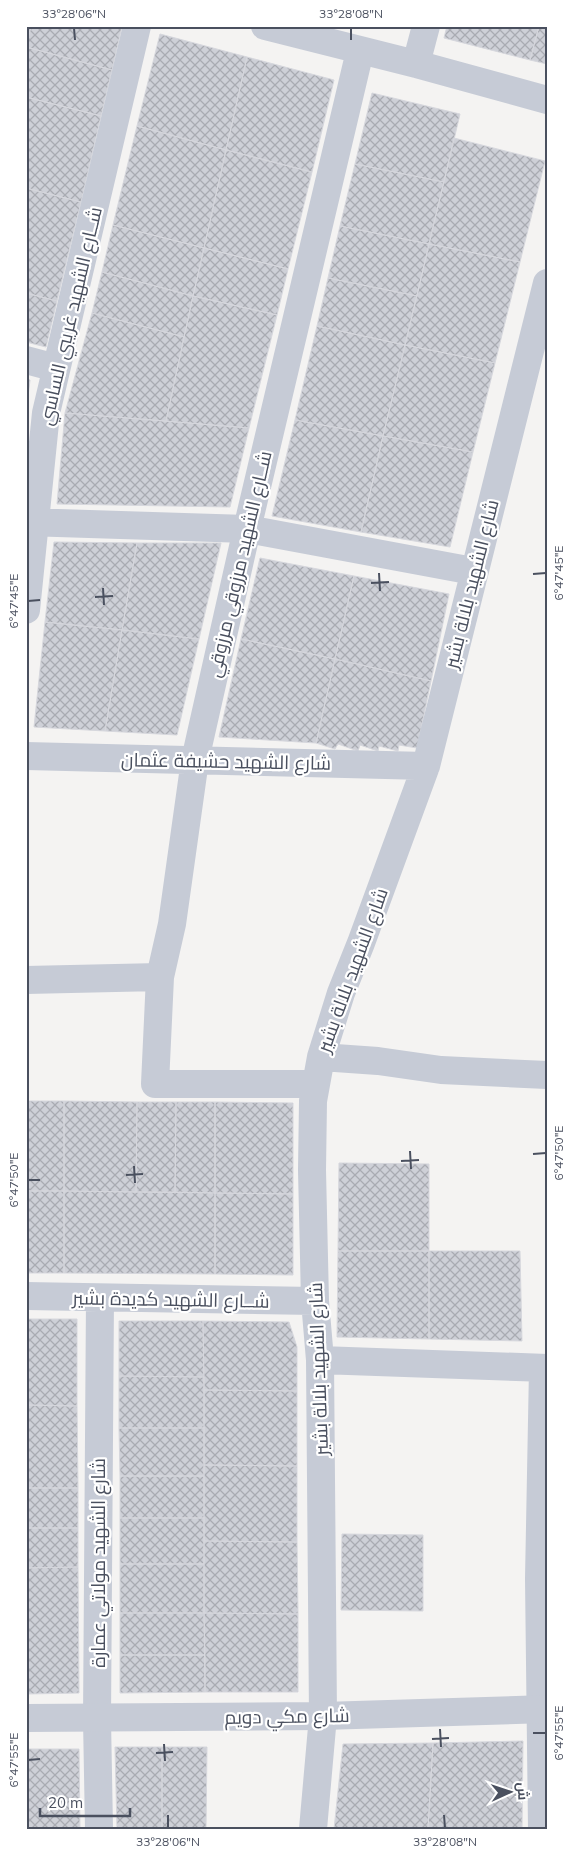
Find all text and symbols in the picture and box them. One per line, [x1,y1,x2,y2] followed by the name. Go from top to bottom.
[42,6,106,21] text: 33°28'06"N
[319,6,383,21] text: 33°28'08"N
[33,204,110,428] street label: شــارع الشهيد غريبي الساسي
[201,448,280,680] street label: شــارع الشهيد مرزوقي مرزوقي
[438,497,506,672] street label: شارع الشهيد بلالة بشير
[551,546,566,600] text: 6°47'45"E
[6,574,21,628] text: 6°47'45"E
[121,747,331,777] street label: شارع الشهيد حشيفة عثمان
[311,884,395,1057] street label: شارع الشهيد بلالة بشير
[551,1126,566,1180] text: 6°47'50"E
[6,1153,21,1207] text: 6°47'50"E
[303,1282,335,1457] street label: شارع الشهيد بلالة بشير
[71,1285,270,1315] street label: شــارع الشهيد كديدة بشير
[86,1458,113,1668] street label: شارع الشهيد مولاتي عمارة
[224,1703,350,1732] street label: شارع مكي دويم
[551,1706,566,1760] text: 6°47'55"E
[6,1733,21,1787] text: 6°47'55"E
[486,1768,536,1818] north arrow
[514,1782,532,1801] text: ش
[40,1785,130,1817] scale bar
[48,1793,83,1812] text: 20 m
[136,1834,200,1849] text: 33°28'06"N
[413,1834,477,1849] text: 33°28'08"N

